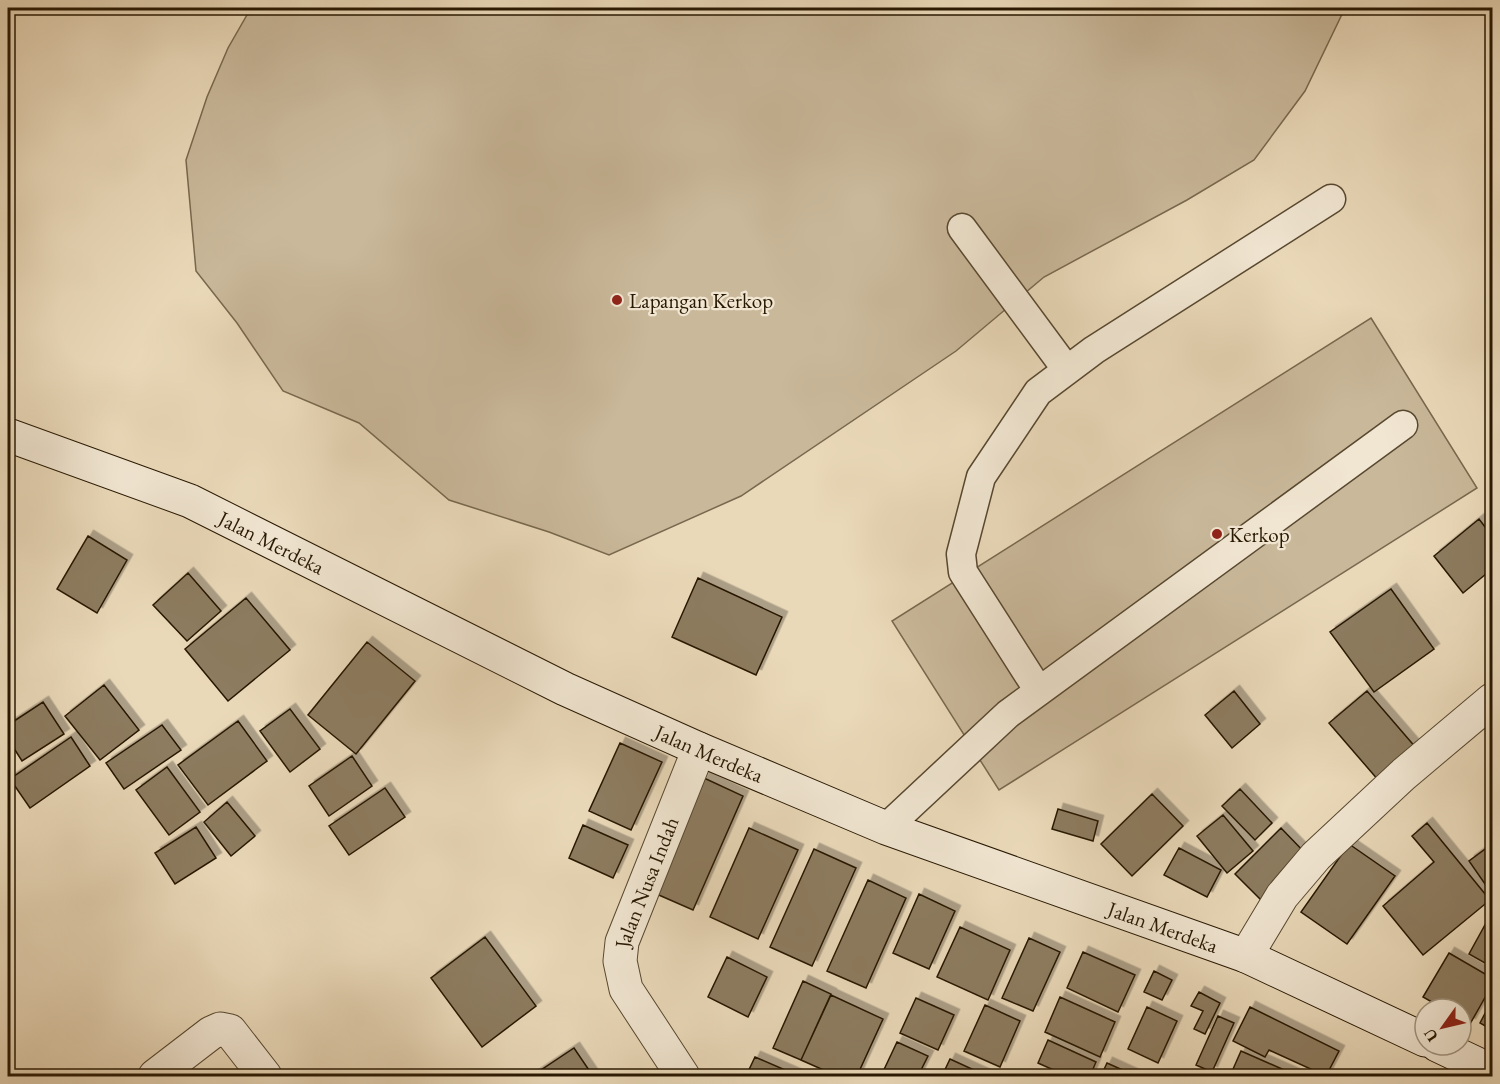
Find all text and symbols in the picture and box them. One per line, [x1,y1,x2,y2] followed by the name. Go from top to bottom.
[629,287,773,314] place label: Lapangan Kerkop
[610,293,624,307] marker: Lapangan Kerkop
[212,503,330,580] street label: Jalan Merdeka
[1229,521,1290,548] place label: Kerkop
[1210,527,1224,541] marker: Kerkop
[649,717,768,788] street label: Jalan Merdeka
[608,812,684,951] street label: Jalan Nusa Indah
[1102,894,1222,959] street label: Jalan Merdeka
[1413,997,1473,1057] north arrow
[1419,1024,1443,1046] text: U

